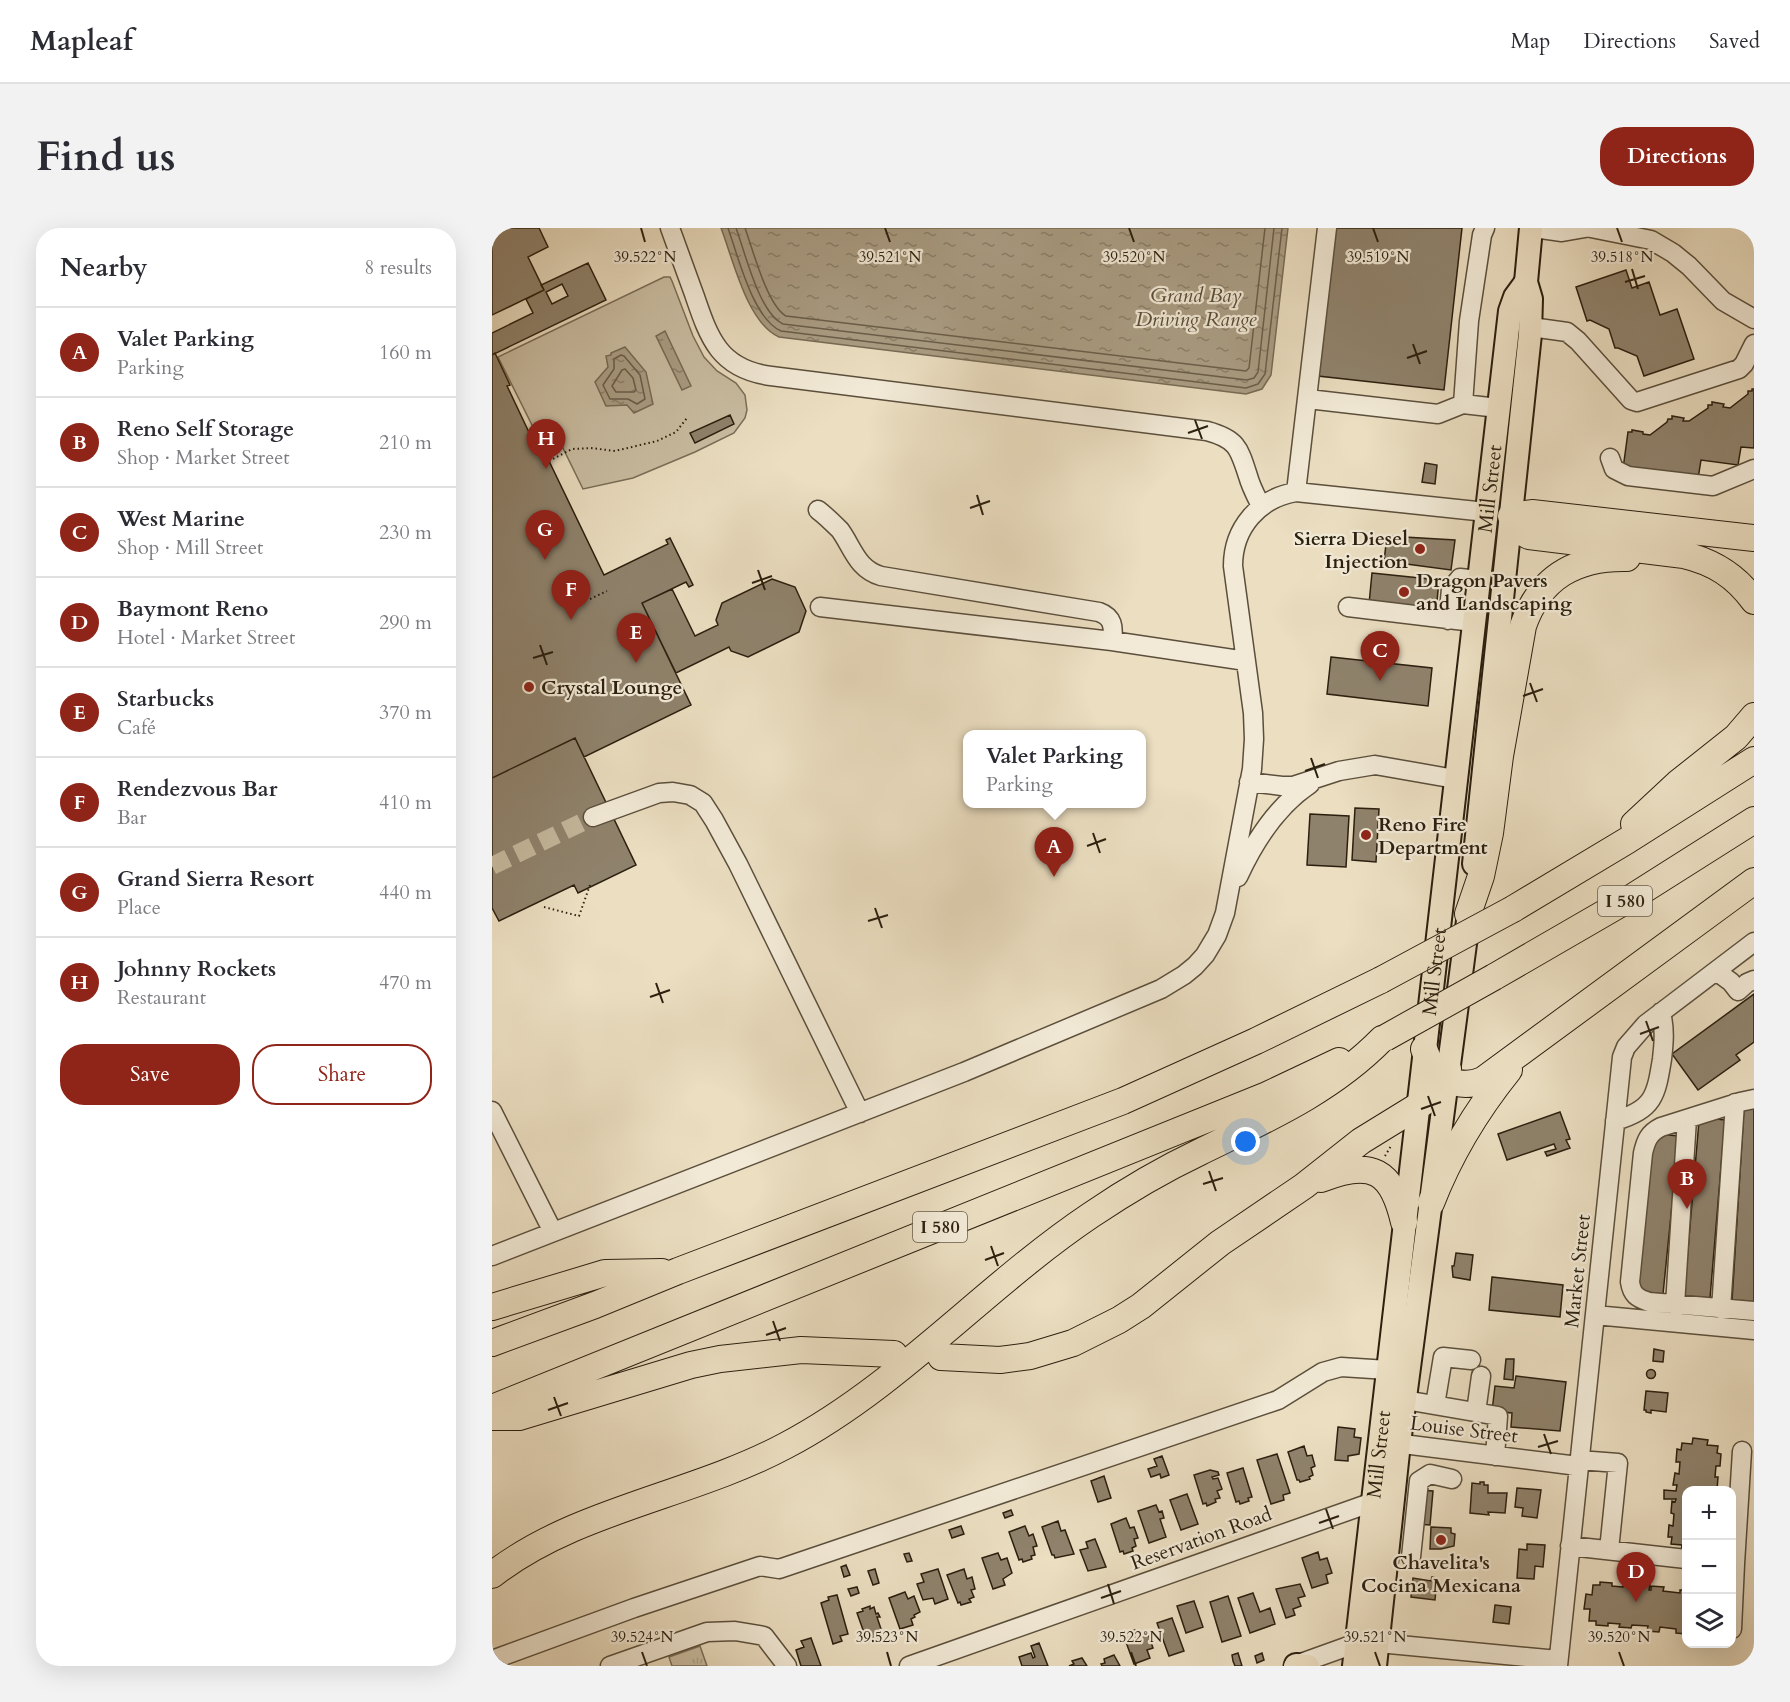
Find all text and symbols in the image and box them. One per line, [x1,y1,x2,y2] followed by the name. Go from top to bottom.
[30,22,133,60] text: Mapleaf
[1510,27,1550,56] text: Map
[1583,27,1676,56] text: Directions
[1709,27,1760,56] text: Saved
[1600,127,1754,186] button: Directions
[36,128,176,185] text: Find us
[614,247,677,267] text: 39.522°N
[859,247,922,267] text: 39.521°N
[1103,247,1166,267] text: 39.520°N
[1347,247,1410,267] text: 39.519°N
[1591,247,1654,267] text: 39.518°N
[60,250,148,285] text: Nearby
[364,254,432,281] text: 8 results
[1135,281,1258,334] water label: Grand Bay Driving Range
[117,324,254,354] text: Valet Parking
[72,339,87,366] text: A
[379,339,432,366] text: 160 m
[117,354,184,381] text: Parking
[117,414,294,444] text: Reno Self Storage
[526,420,566,469] pin: H
[72,429,87,456] text: B
[379,429,432,456] text: 210 m
[1472,443,1509,534] street label: Mill Street
[117,444,290,471] text: Shop · Market Street
[117,504,245,534] text: West Marine
[526,510,564,560] pin: G
[72,519,87,546] text: C
[379,519,432,546] text: 230 m
[1294,525,1408,575] place label: Sierra Diesel Injection
[117,534,263,561] text: Shop · Mill Street
[1413,542,1427,556] marker: Sierra Diesel Injection
[1416,567,1572,617] place label: Dragon Pavers and Landscaping
[552,570,590,620] pin: F
[1397,585,1411,599] marker: Dragon Pavers and Landscaping
[117,594,268,624] text: Baymont Reno
[71,609,88,636] text: D
[379,609,432,636] text: 290 m
[616,614,656,663] pin: E
[117,624,295,651] text: Hotel · Market Street
[1360,632,1400,681] pin: C
[541,674,682,701] place label: Crystal Lounge
[522,680,536,694] marker: Crystal Lounge
[117,684,214,714] text: Starbucks
[73,699,86,726] text: E
[379,699,432,726] text: 370 m
[117,714,156,741] text: Café
[963,730,1146,808] popup
[986,741,1123,771] text: Valet Parking
[986,771,1053,798] text: Parking
[117,774,278,804] text: Rendezvous Bar
[74,789,85,816] text: F
[379,789,432,816] text: 410 m
[117,804,147,831] text: Bar
[1378,811,1487,861] place label: Reno Fire Department
[1034,828,1074,877] pin: A
[1359,828,1373,842] marker: Reno Fire Department
[117,864,314,894] text: Grand Sierra Resort
[71,879,88,906] text: G
[379,879,432,906] text: 440 m
[1598,886,1652,916] road number: I 580
[117,894,161,921] text: Place
[1416,926,1453,1017] street label: Mill Street
[117,954,276,984] text: Johnny Rockets
[71,969,88,996] text: H
[379,969,432,996] text: 470 m
[117,984,206,1011] text: Restaurant
[60,1044,240,1105] button: Save
[252,1044,432,1105] button: Share
[1231,1127,1260,1156] your location
[1668,1160,1706,1209] pin: B
[913,1212,967,1242] road number: I 580
[1558,1212,1597,1329] street label: Market Street
[1360,1408,1397,1500] street label: Mill Street
[1408,1409,1520,1450] street label: Louise Street
[1682,1486,1736,1648] map controls
[1682,1486,1736,1540] button: +
[1127,1500,1276,1577] street label: Reservation Road
[1434,1533,1448,1547] marker: Chavelita's Cocina Mexicana
[1682,1540,1736,1594] button: −
[1361,1549,1521,1599] place label: Chavelita's Cocina Mexicana
[1616,1552,1656,1602] pin: D
[1682,1594,1736,1648] button: layers
[611,1627,674,1647] text: 39.524°N
[856,1627,919,1647] text: 39.523°N
[1100,1627,1163,1647] text: 39.522°N
[1344,1627,1407,1647] text: 39.521°N
[1588,1627,1651,1647] text: 39.520°N

